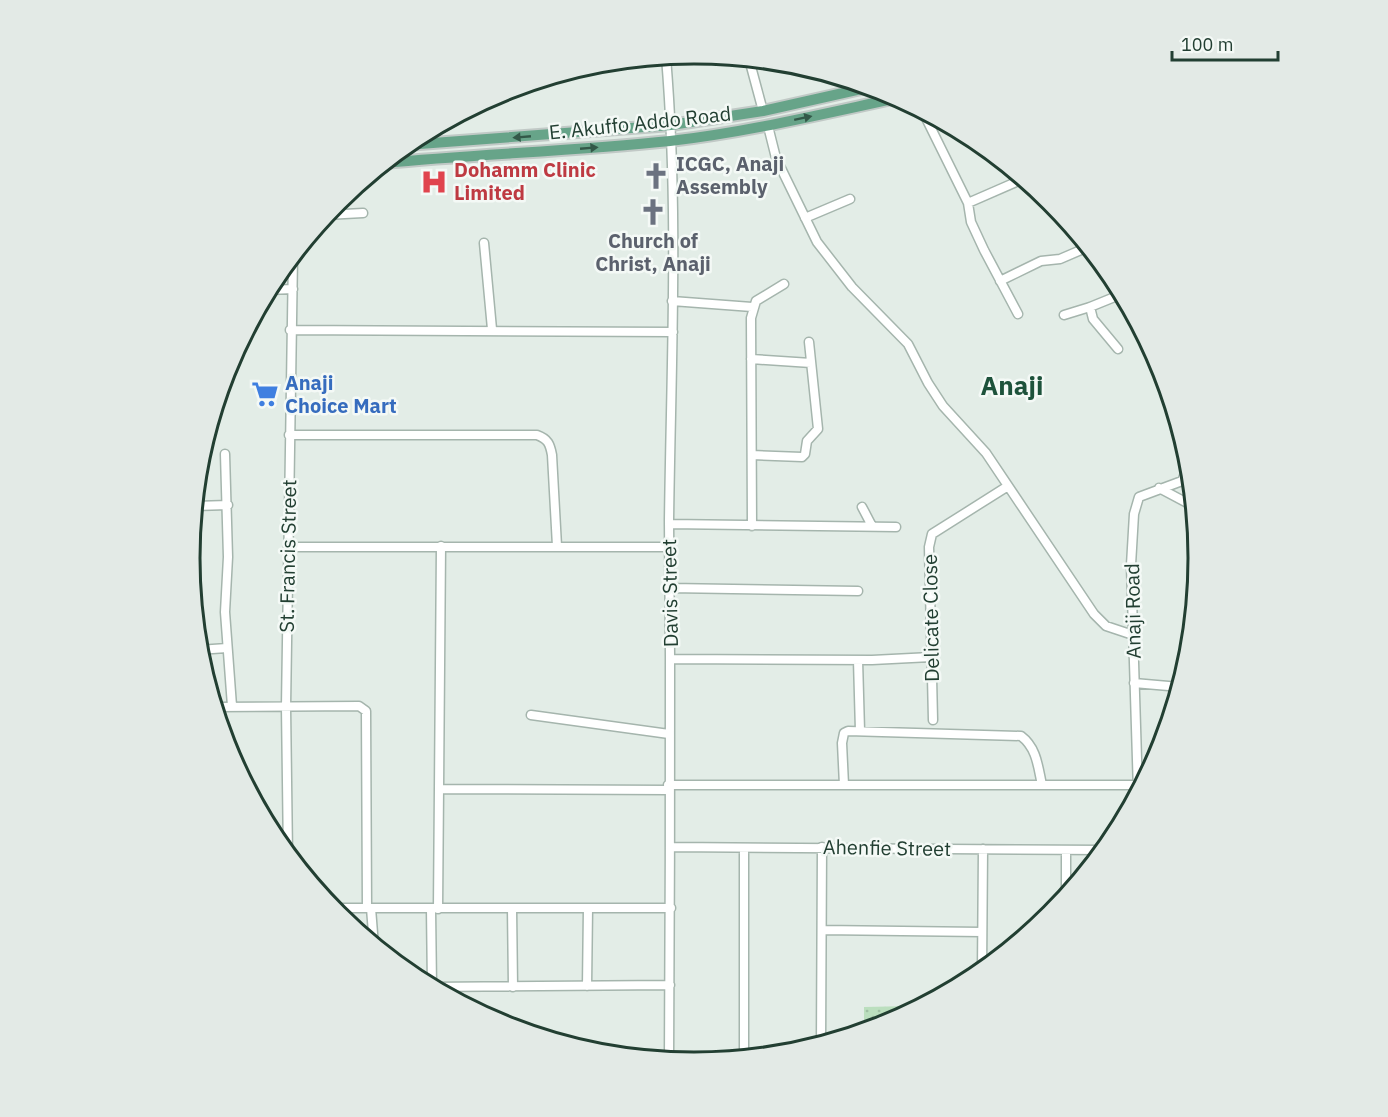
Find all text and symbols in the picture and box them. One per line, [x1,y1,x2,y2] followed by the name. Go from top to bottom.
[1172,24,1278,62] scale bar
[1181,33,1233,56] text: 100 m
[548,100,732,145] street label: E. Akuffo Addo Road
[794,113,813,122] one-way arrow
[512,132,531,142] one-way arrow
[580,143,599,153] one-way arrow
[676,150,784,200] place label: ICGC, Anaji Assembly
[454,156,596,206] place label: Dohamm Clinic Limited
[641,161,671,191] church icon: ICGC, Anaji Assembly
[419,167,449,197] hospital icon: Dohamm Clinic Limited
[638,197,668,227] church icon: Church of Christ, Anaji
[595,227,711,277] place label: Church of Christ, Anaji
[981,368,1043,402] district label: Anaji
[285,369,397,419] place label: Anaji Choice Mart
[250,379,280,409] supermarket icon: Anaji Choice Mart
[273,479,302,633] street label: St. Francis Street
[655,539,684,647] street label: Davis Street
[916,554,945,682] street label: Delicate Close
[1118,563,1147,659] street label: Anaji Road
[823,833,951,862] street label: Ahenfie Street

